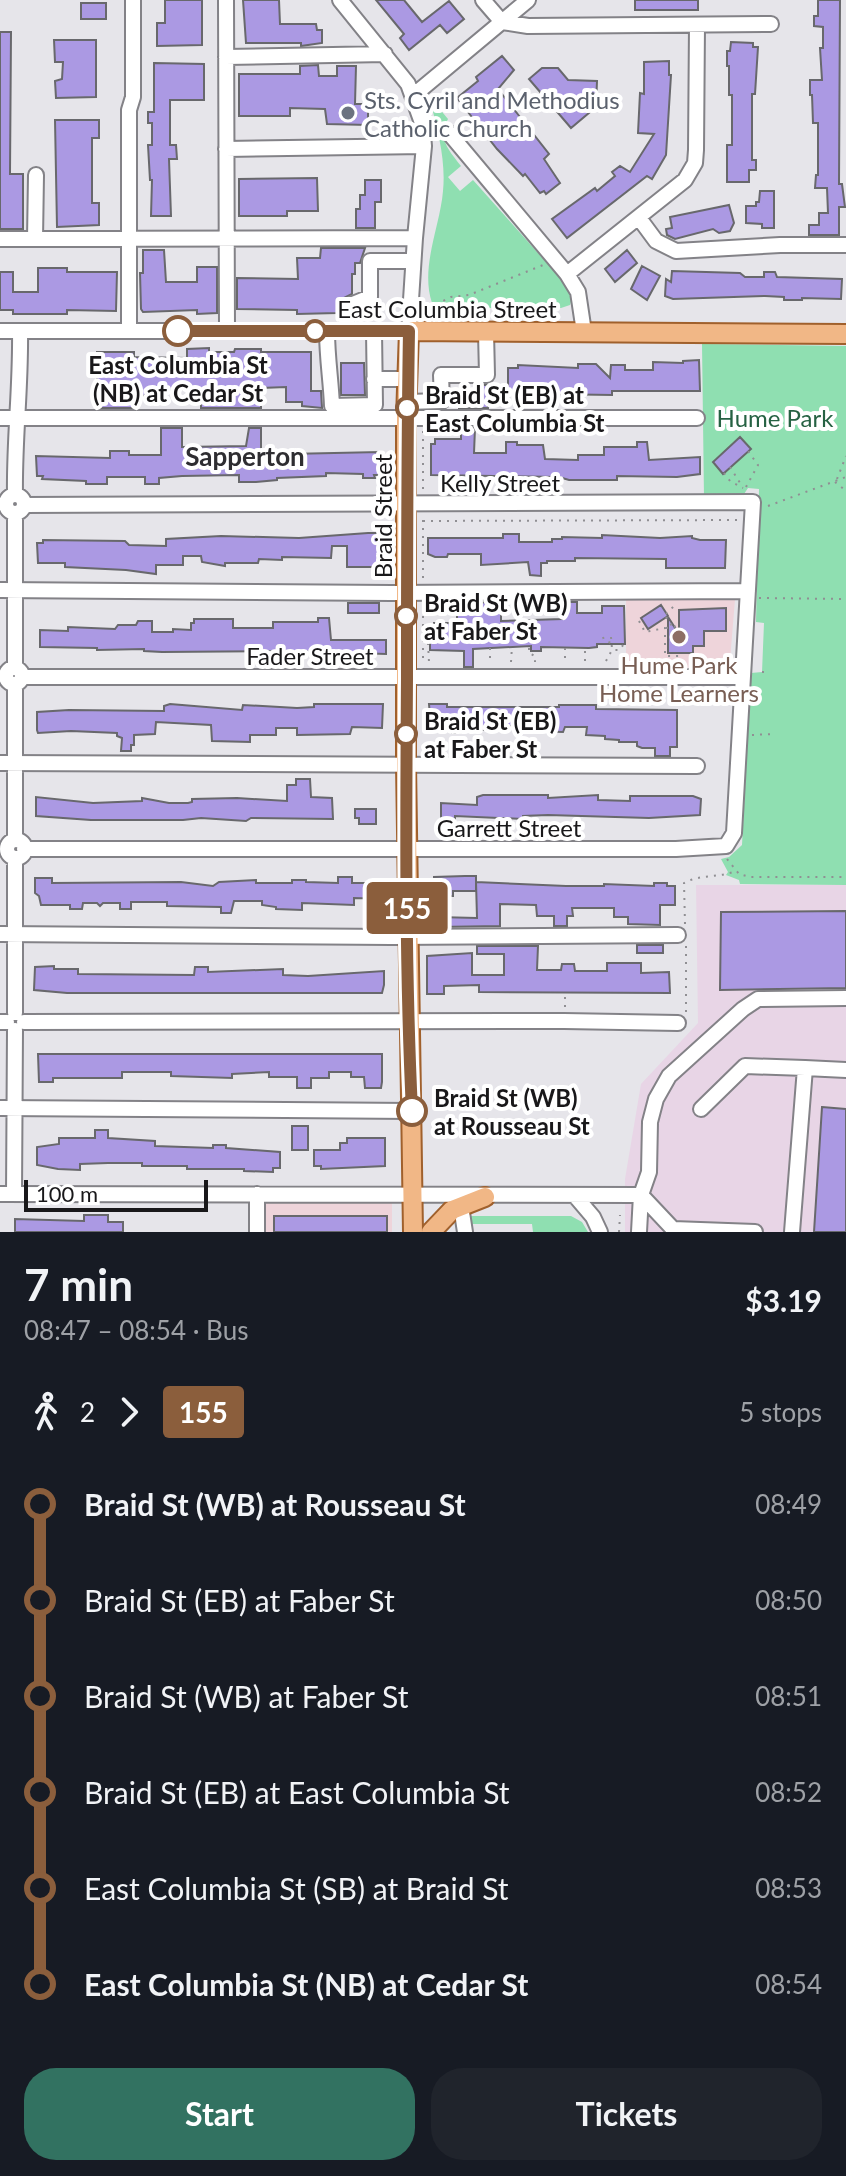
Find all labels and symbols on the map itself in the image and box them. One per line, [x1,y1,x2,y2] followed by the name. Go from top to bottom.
[364,85,620,142] place label: Sts. Cyril and Methodius Catholic Church
[339,104,357,122] marker: Sts. Cyril and Methodius Catholic Church
[337,294,557,323] street label: East Columbia Street
[163,316,193,346] marker: East Columbia St (NB) at Cedar St
[304,320,326,342] unlabelled marker
[88,350,268,407] place label: East Columbia St (NB) at Cedar St
[425,380,605,437] place label: Braid St (EB) at East Columbia St
[396,397,418,419] marker: Braid St (EB) at East Columbia St
[717,403,834,432] park label: Hume Park
[185,440,305,472] district label: Sapperton
[368,453,397,578] street label: Braid Street
[440,468,560,497] street label: Kelly Street
[424,588,568,645] place label: Braid St (WB) at Faber St
[395,605,417,627] marker: Braid St (WB) at Faber St
[670,628,688,646] marker: Hume Park Home Learners
[246,641,374,670] street label: Fader Street
[599,650,759,707] place label: Hume Park Home Learners
[424,706,556,763] place label: Braid St (EB) at Faber St
[395,723,417,745] marker: Braid St (EB) at Faber St
[437,813,582,842] street label: Garrett Street
[361,882,453,934] line badge: 155
[434,1083,590,1140] place label: Braid St (WB) at Rousseau St
[397,1096,427,1126] marker: Braid St (WB) at Rousseau St
[24,1176,208,1212] scale bar

